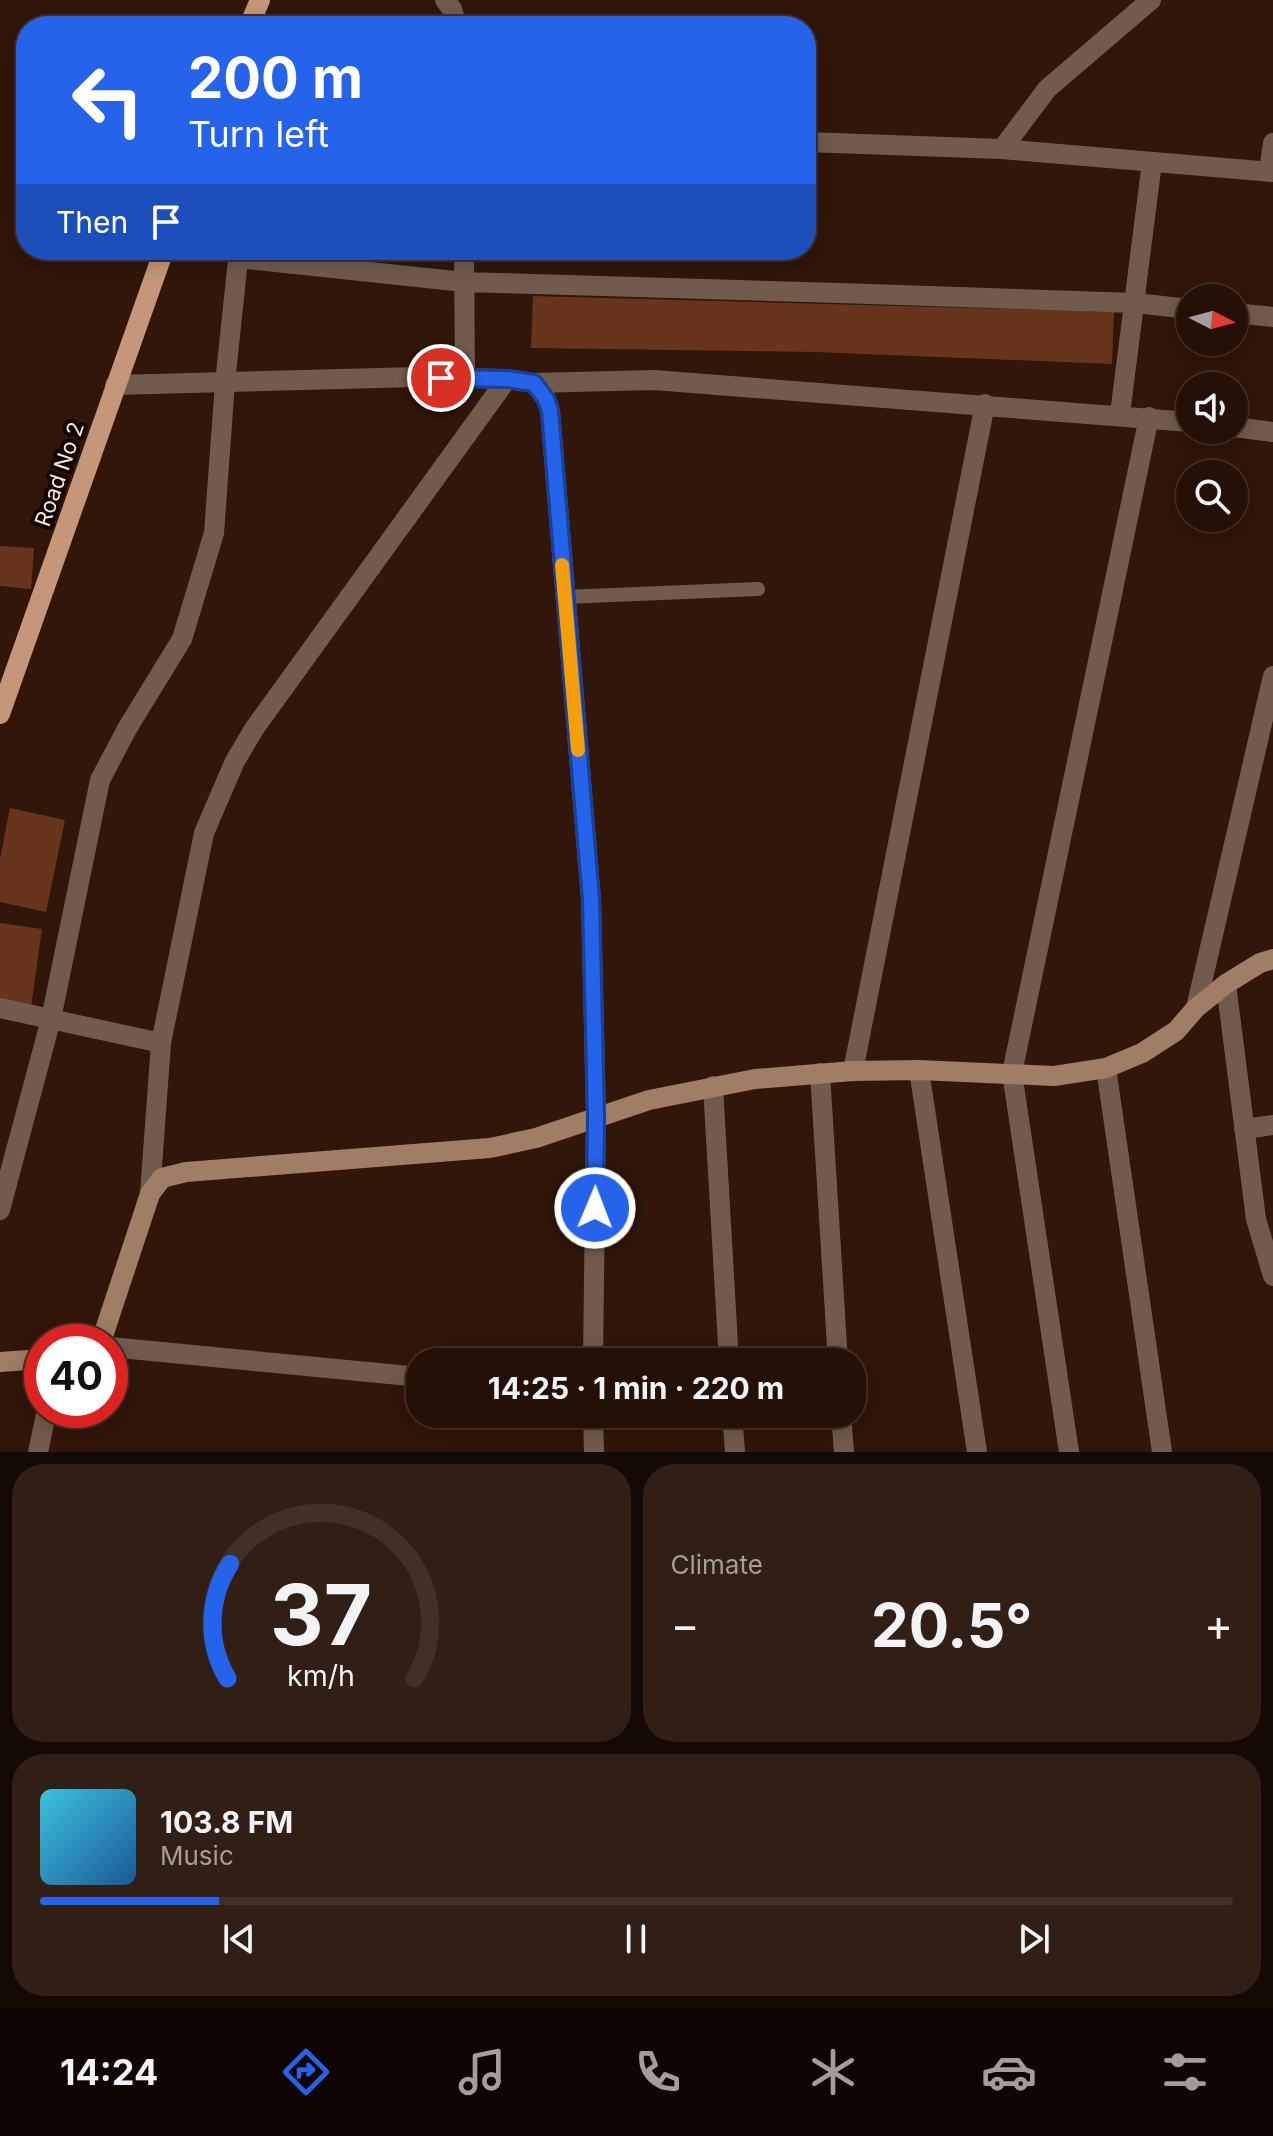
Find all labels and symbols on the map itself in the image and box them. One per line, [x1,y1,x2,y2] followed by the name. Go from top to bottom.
[1176,284,1248,356] north arrow
[407,344,475,412] pin
[29,418,89,530] street label: Road No 2
[553,1166,637,1250] position arrow
[24,1324,128,1428] speed limit sign: 40

